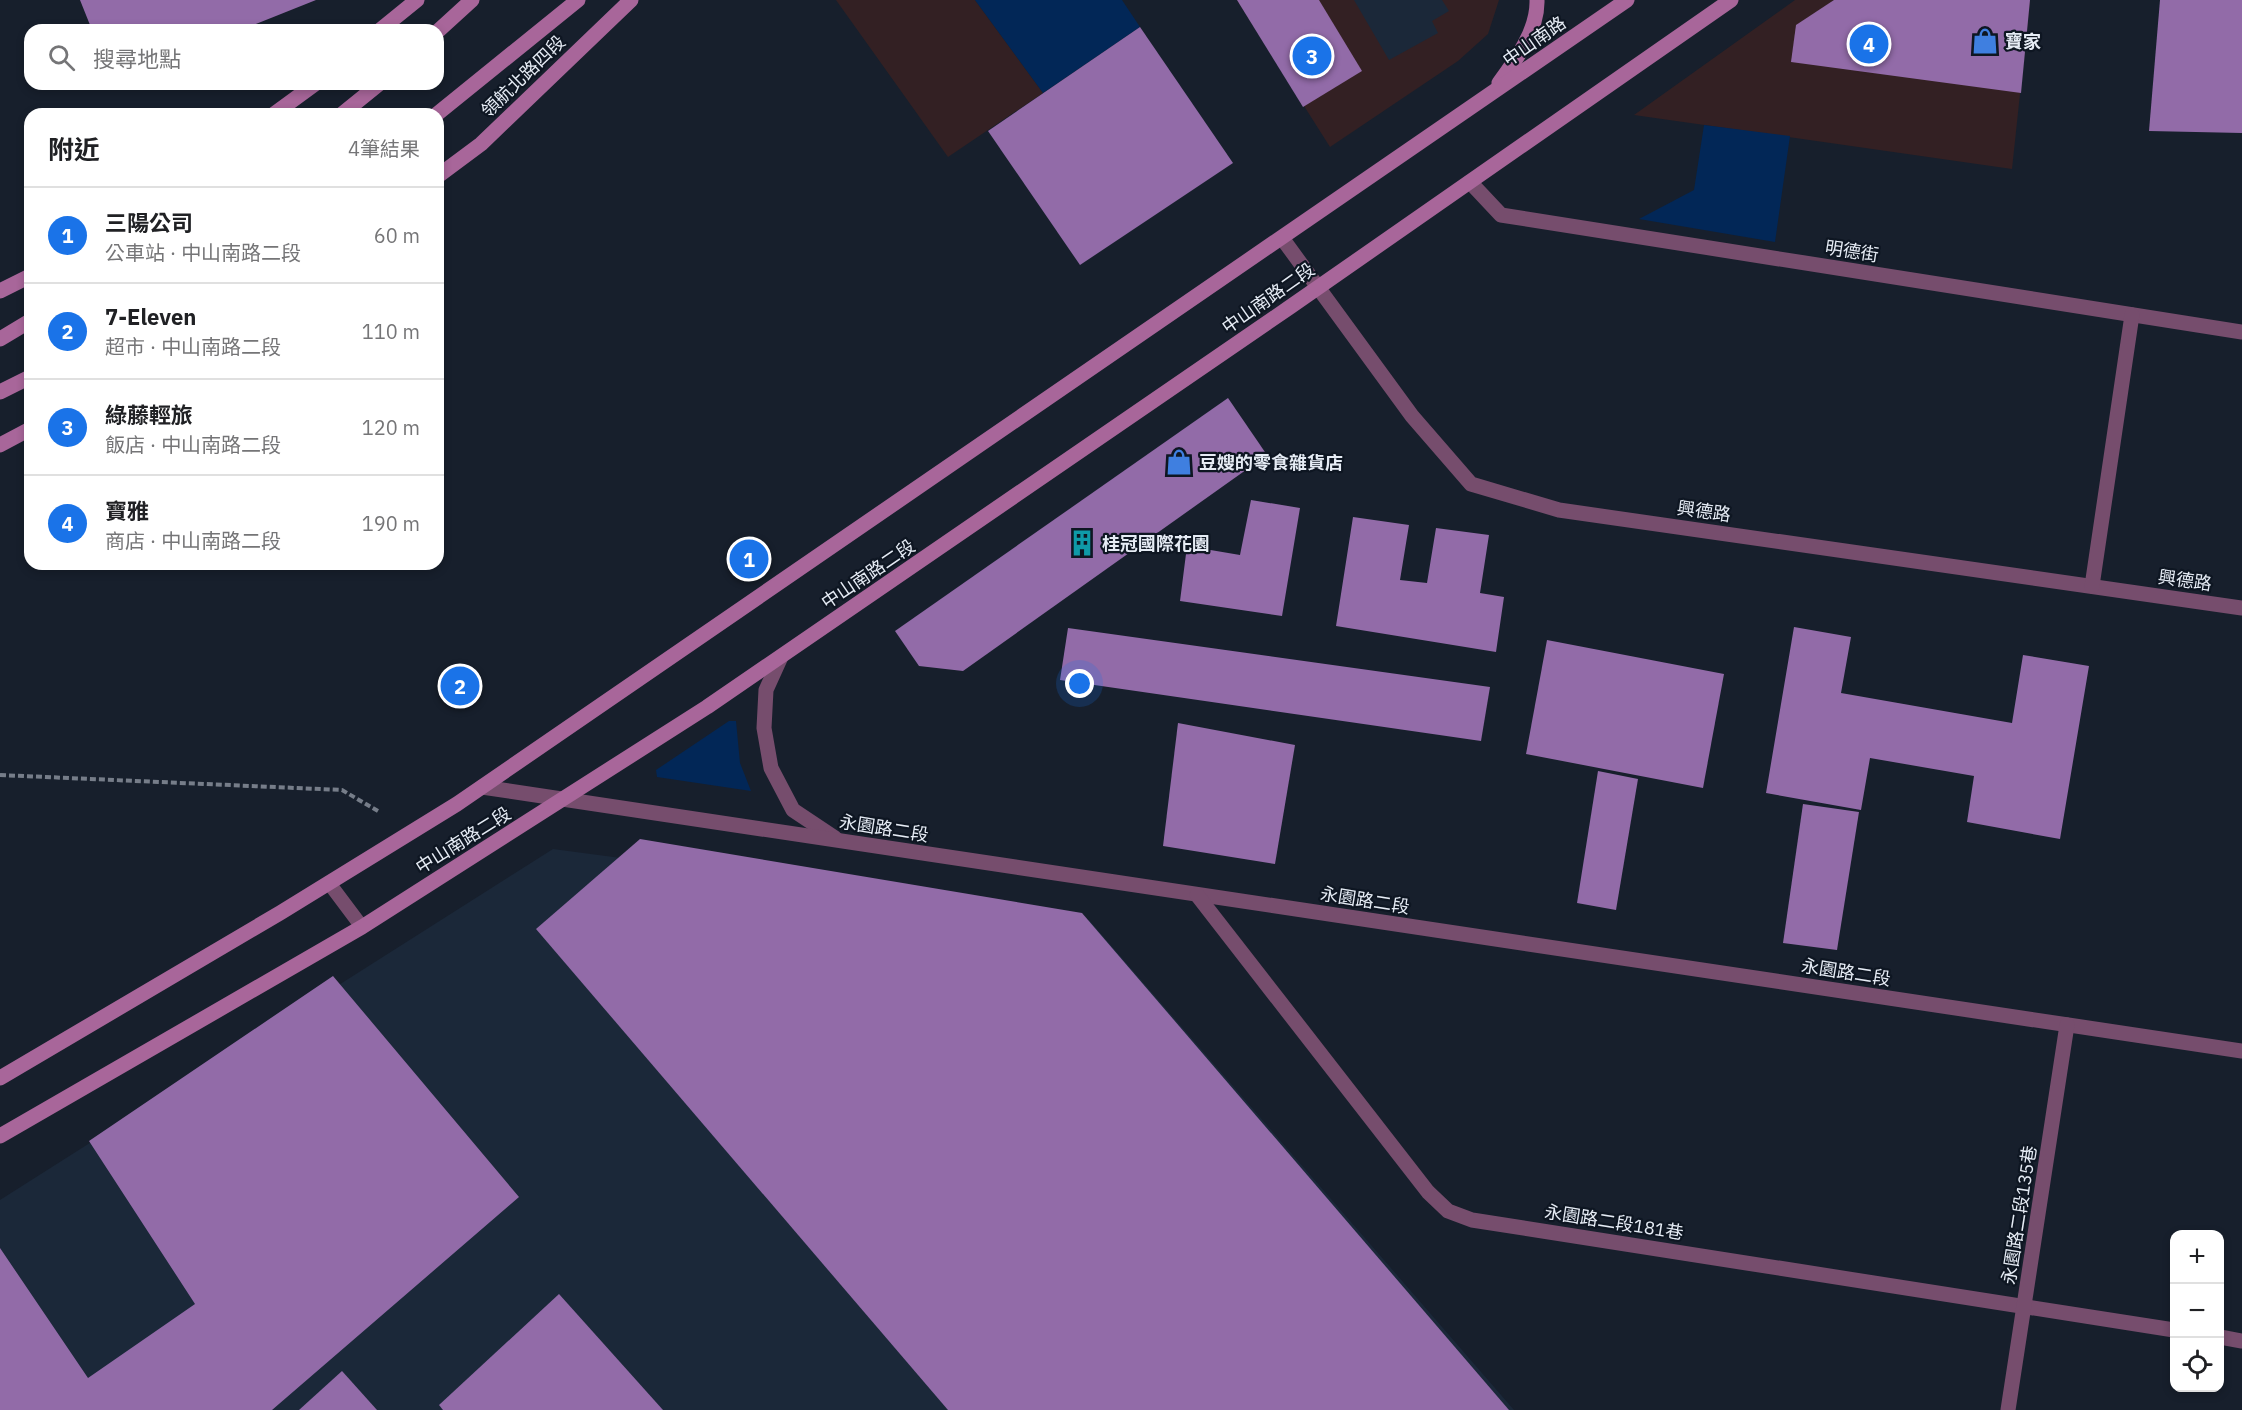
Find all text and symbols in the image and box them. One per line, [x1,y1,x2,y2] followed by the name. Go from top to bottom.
[1498,11,1570,71] street label: 中山南路
[1850,22,1888,66] pin: 4
[24,24,444,90] search box
[1970,26,2000,56] shop icon: 寶家
[476,30,570,122] street label: 領航北路四段
[2005,30,2041,53] place label: 寶家
[1292,34,1332,78] pin: 3
[45,41,78,74] icon: search
[93,44,181,73] text: 搜尋地點
[48,132,100,166] text: 附近
[348,135,420,162] text: 4筆結果
[105,208,193,237] text: 三陽公司
[62,222,74,249] text: 1
[374,222,420,249] text: 60 m
[1824,235,1880,267] street label: 明德街
[105,239,301,266] text: 公車站 · 中山南路二段
[1217,258,1319,338] street label: 中山南路二段
[105,302,196,331] text: 7-Eleven
[62,318,74,345] text: 2
[362,318,420,345] text: 110 m
[105,333,281,360] text: 超市 · 中山南路二段
[105,400,193,429] text: 綠藤輕旅
[62,414,74,441] text: 3
[362,414,420,441] text: 120 m
[105,431,281,458] text: 飯店 · 中山南路二段
[1164,447,1194,477] shop icon: 豆嫂的零食雜貨店
[1199,451,1343,474] place label: 豆嫂的零食雜貨店
[105,496,149,525] text: 寶雅
[1676,496,1732,526] street label: 興德路
[62,510,74,537] text: 4
[362,510,420,537] text: 190 m
[105,527,281,554] text: 商店 · 中山南路二段
[1067,528,1097,558] building icon: 桂冠國際花園
[1102,532,1210,555] place label: 桂冠國際花園
[817,534,919,614] street label: 中山南路二段
[730,536,768,582] pin: 1
[2157,565,2213,595] street label: 興德路
[440,664,480,708] pin: 2
[1065,669,1094,698] your location
[411,802,515,878] street label: 中山南路二段
[838,810,930,846] street label: 永園路二段
[1319,882,1411,918] street label: 永園路二段
[1800,954,1892,990] street label: 永園路二段
[1997,1144,2041,1286] street label: 永園路二段135巷
[1543,1200,1685,1244] street label: 永園路二段181巷
[2170,1230,2224,1392] map controls
[2170,1230,2224,1284] button: +
[2170,1284,2224,1338] button: −
[2170,1338,2224,1392] button: locate

